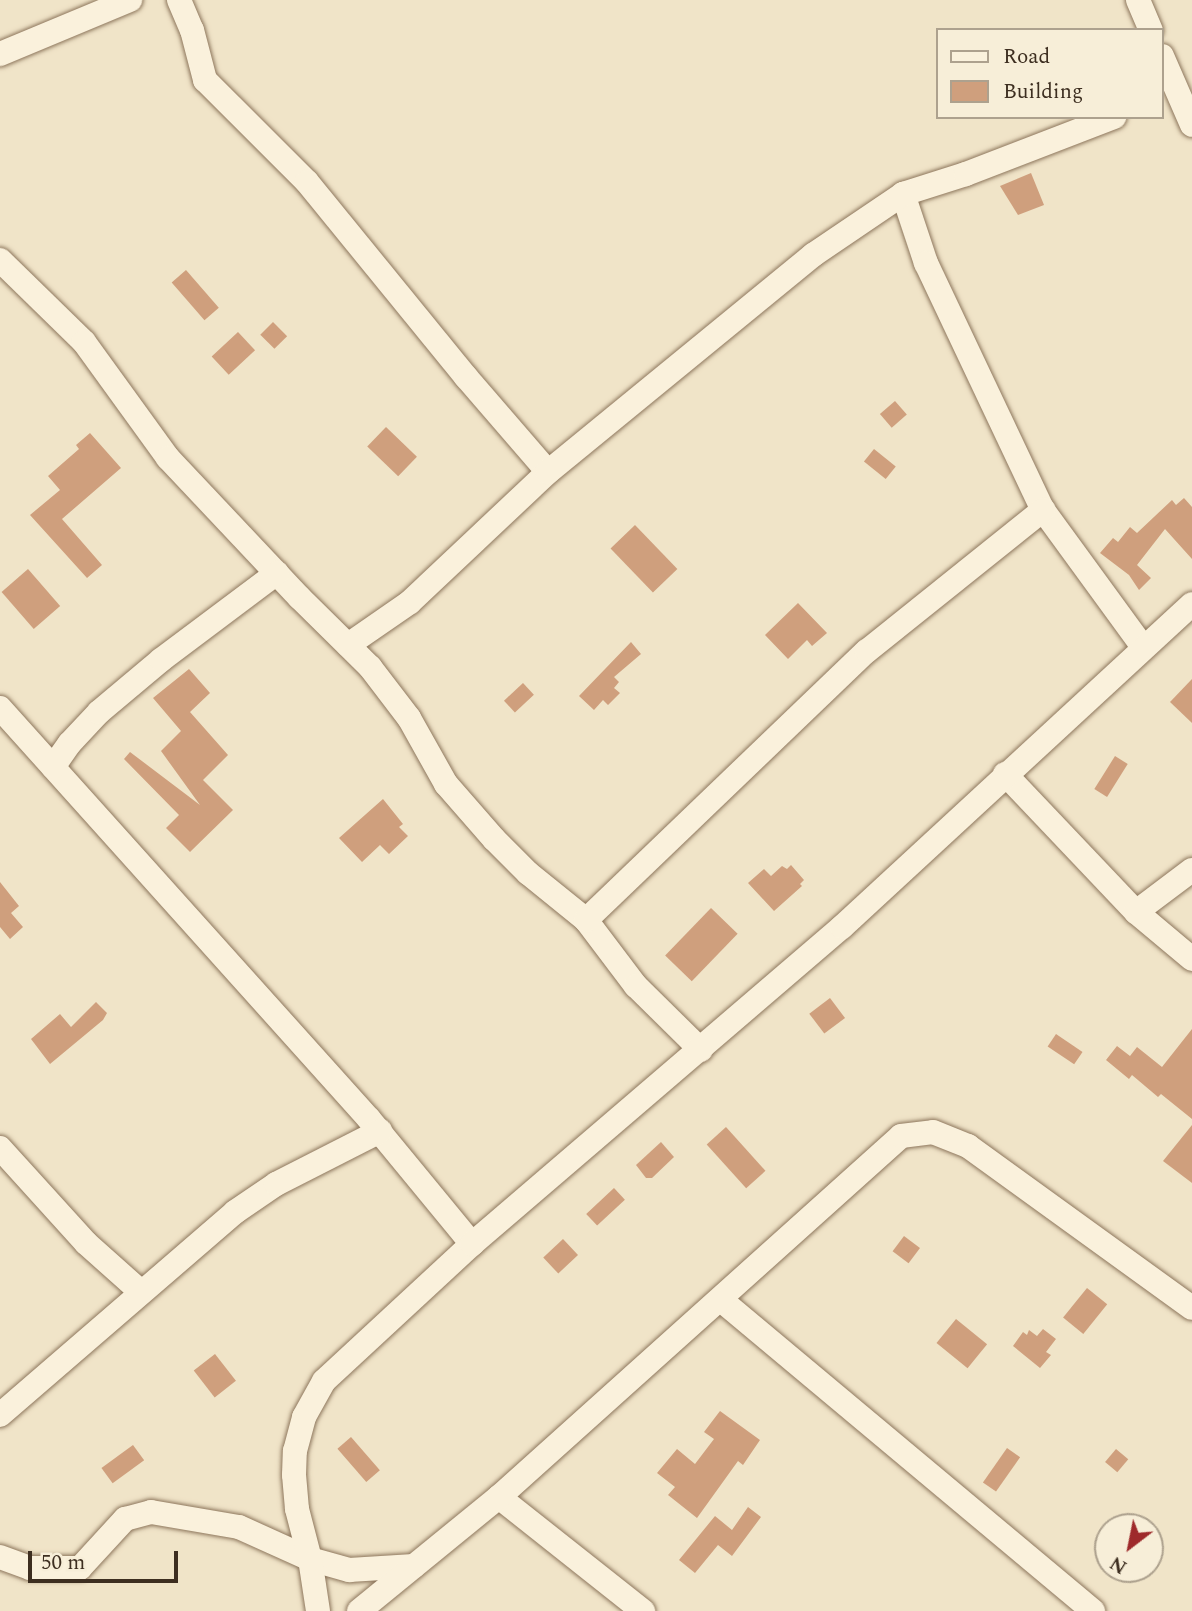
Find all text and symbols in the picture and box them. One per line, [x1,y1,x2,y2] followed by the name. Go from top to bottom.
[936,28,1164,119] legend
[1003,41,1050,73] text: Road
[1003,76,1083,108] text: Building
[1094,1513,1164,1583] north arrow
[32,1538,182,1582] scale bar
[41,1547,85,1579] text: 50 m
[1104,1548,1133,1581] text: N

